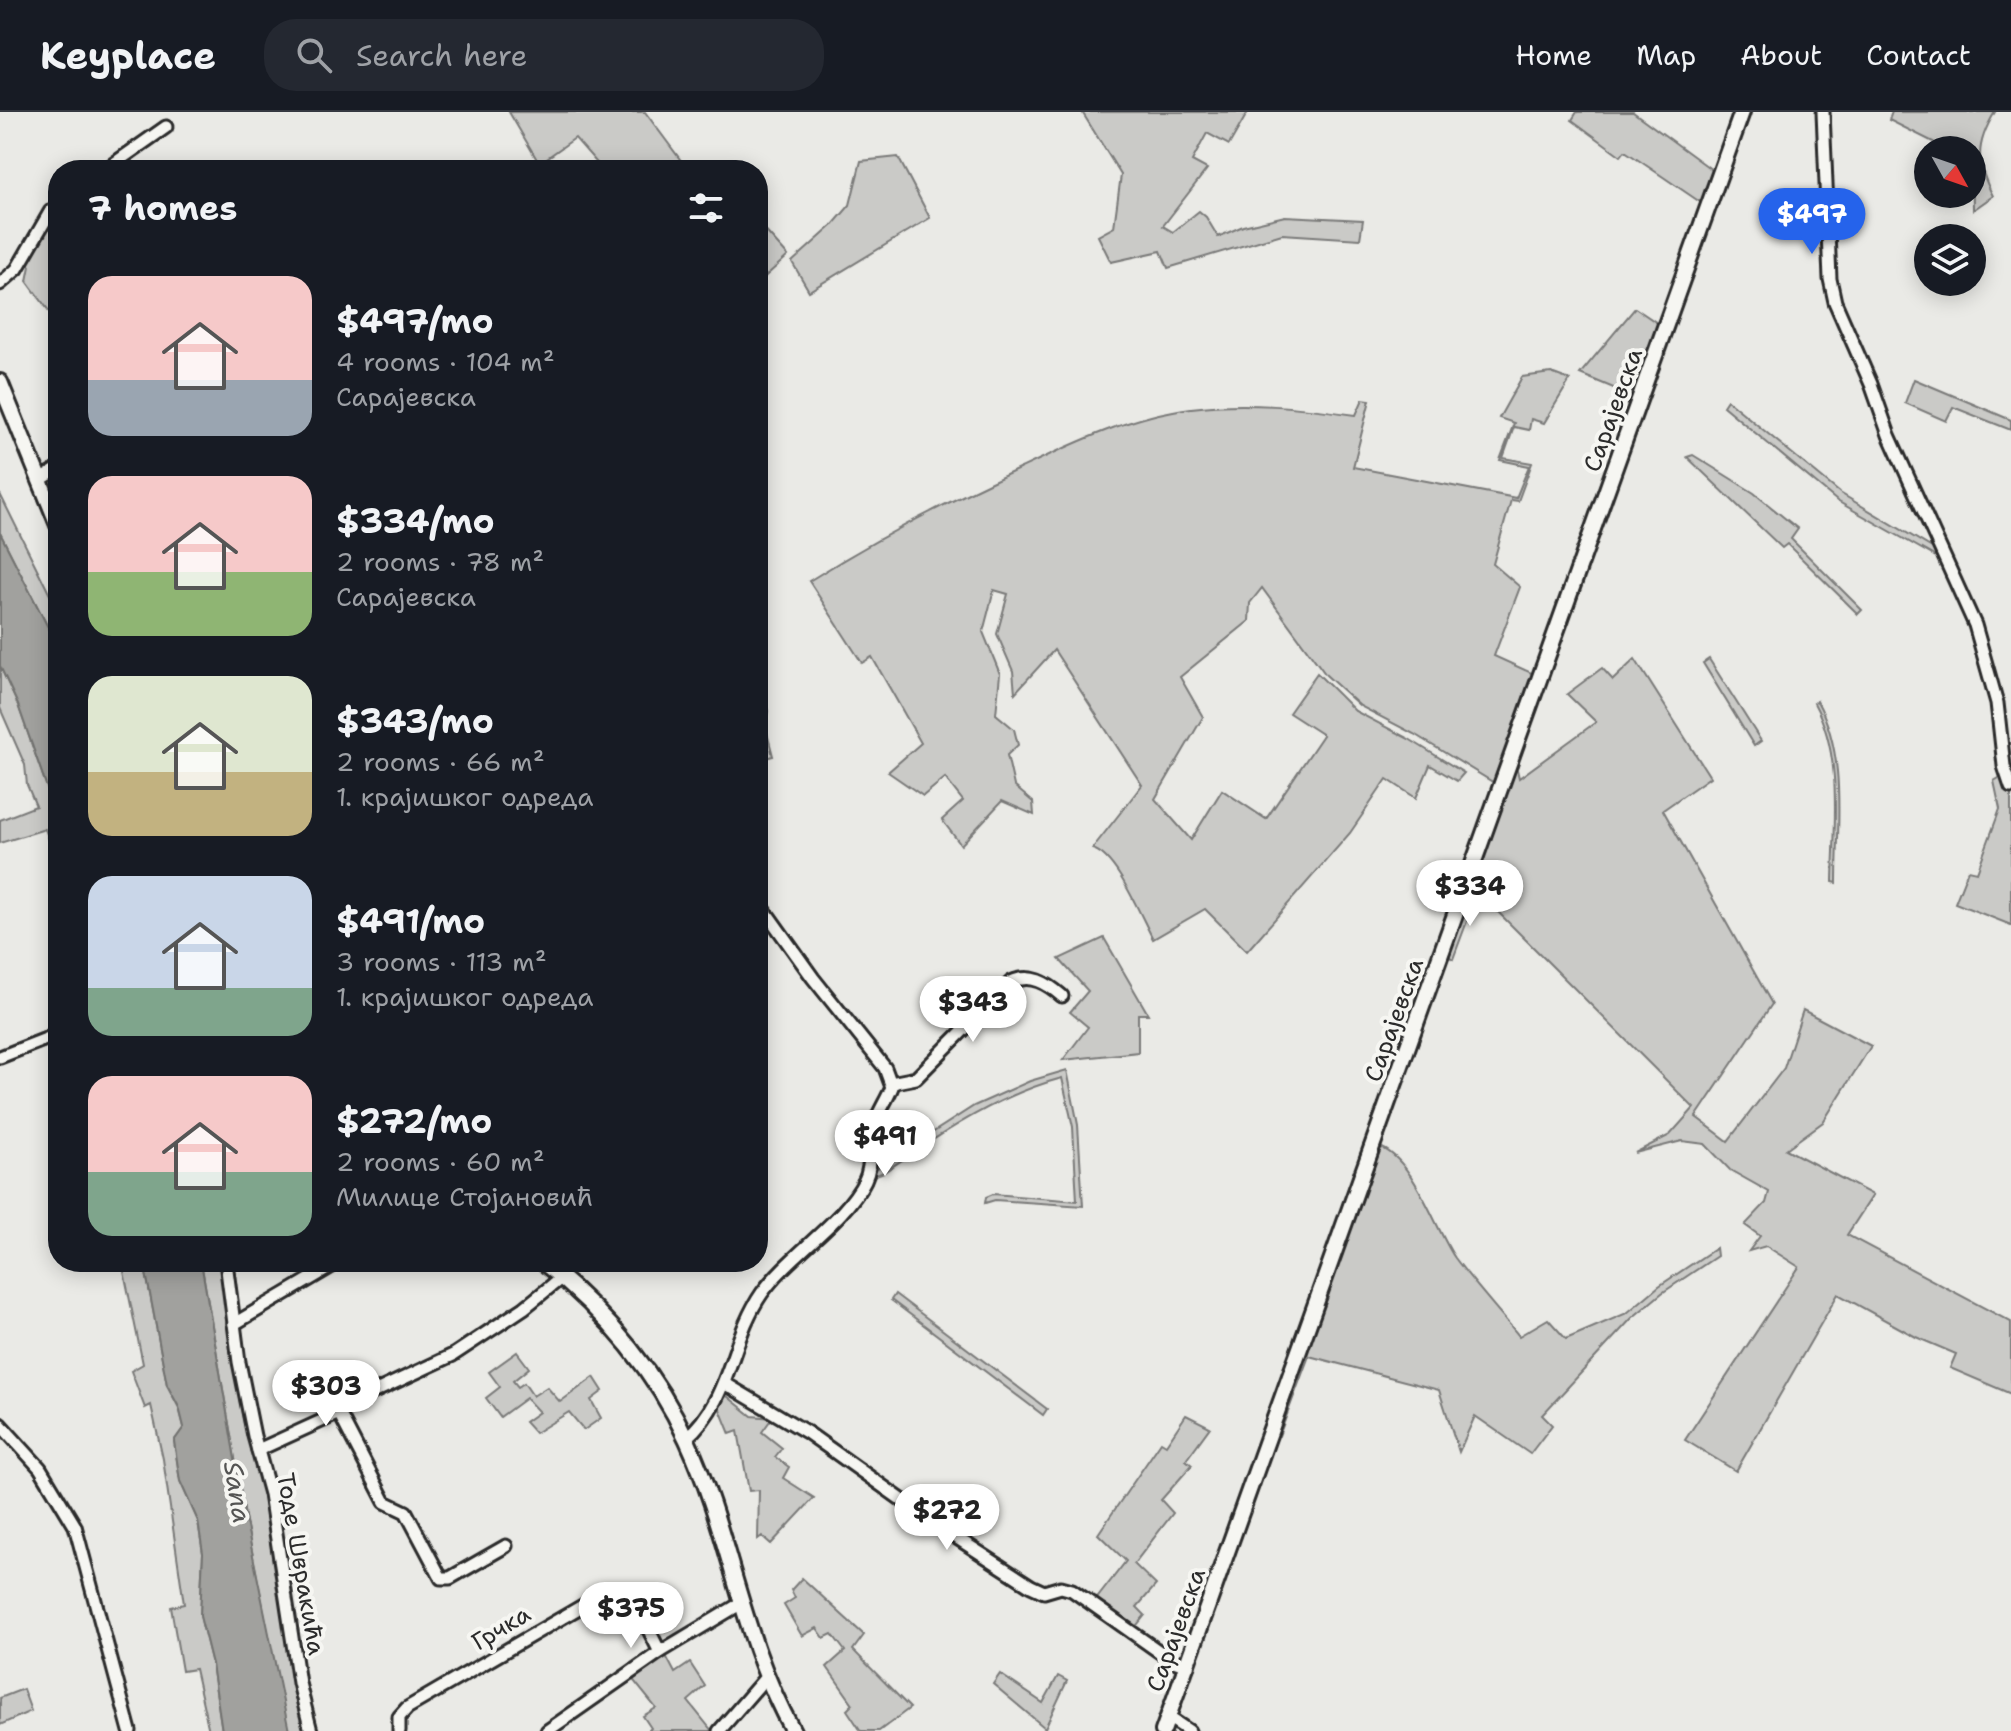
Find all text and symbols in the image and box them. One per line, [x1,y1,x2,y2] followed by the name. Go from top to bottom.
[264,19,824,91] search box
[40,30,216,81] text: Keyplace
[292,33,336,77] icon: search
[356,35,527,76] text: Search here
[1515,36,1592,74] text: Home
[1636,36,1696,74] text: Map
[1740,36,1822,74] text: About
[1866,36,1971,74] text: Contact
[1914,136,1986,208] north arrow
[1914,136,1986,296] map controls
[88,185,237,231] text: 7 homes
[684,186,728,230] icon: filters
[1765,188,1859,256] pin: $497
[1776,196,1848,231] text: $497
[1914,224,1986,296] button: layers
[336,298,494,344] text: $497/mo
[152,308,248,404] icon: home
[336,344,555,379] text: 4 rooms · 104 m²
[1576,344,1650,476] street label: Сарајевска
[336,379,476,414] text: Сарајевска
[336,498,495,544] text: $334/mo
[152,508,248,604] icon: home
[336,544,544,579] text: 2 rooms · 78 m²
[336,579,476,614] text: Сарајевска
[336,698,494,744] text: $343/mo
[152,708,248,804] icon: home
[336,744,545,779] text: 2 rooms · 66 m²
[336,779,593,814] text: 1. крајишког одреда
[1423,860,1517,928] pin: $334
[1434,868,1506,903] text: $334
[336,898,485,944] text: $491/mo
[152,908,248,1004] icon: home
[336,944,547,979] text: 3 rooms · 113 m²
[1357,954,1431,1086] street label: Сарајевска
[926,976,1020,1044] pin: $343
[336,979,593,1014] text: 1. крајишког одреда
[938,984,1008,1019] text: $343
[336,1098,492,1144] text: $272/mo
[152,1108,248,1204] icon: home
[838,1110,932,1178] pin: $491
[853,1118,917,1153] text: $491
[336,1144,545,1179] text: 2 rooms · 60 m²
[336,1179,593,1214] text: Милице Стојановић
[279,1360,373,1428] pin: $303
[290,1368,362,1403] text: $303
[216,1458,260,1526] water label: Sana
[269,1470,333,1658] street label: Тоде Швракића
[900,1484,994,1552] pin: $272
[912,1492,982,1527] text: $272
[1139,1564,1213,1696] street label: Сарајевска
[584,1582,678,1650] pin: $375
[597,1590,665,1625] text: $375
[466,1598,536,1658] street label: Грчка

